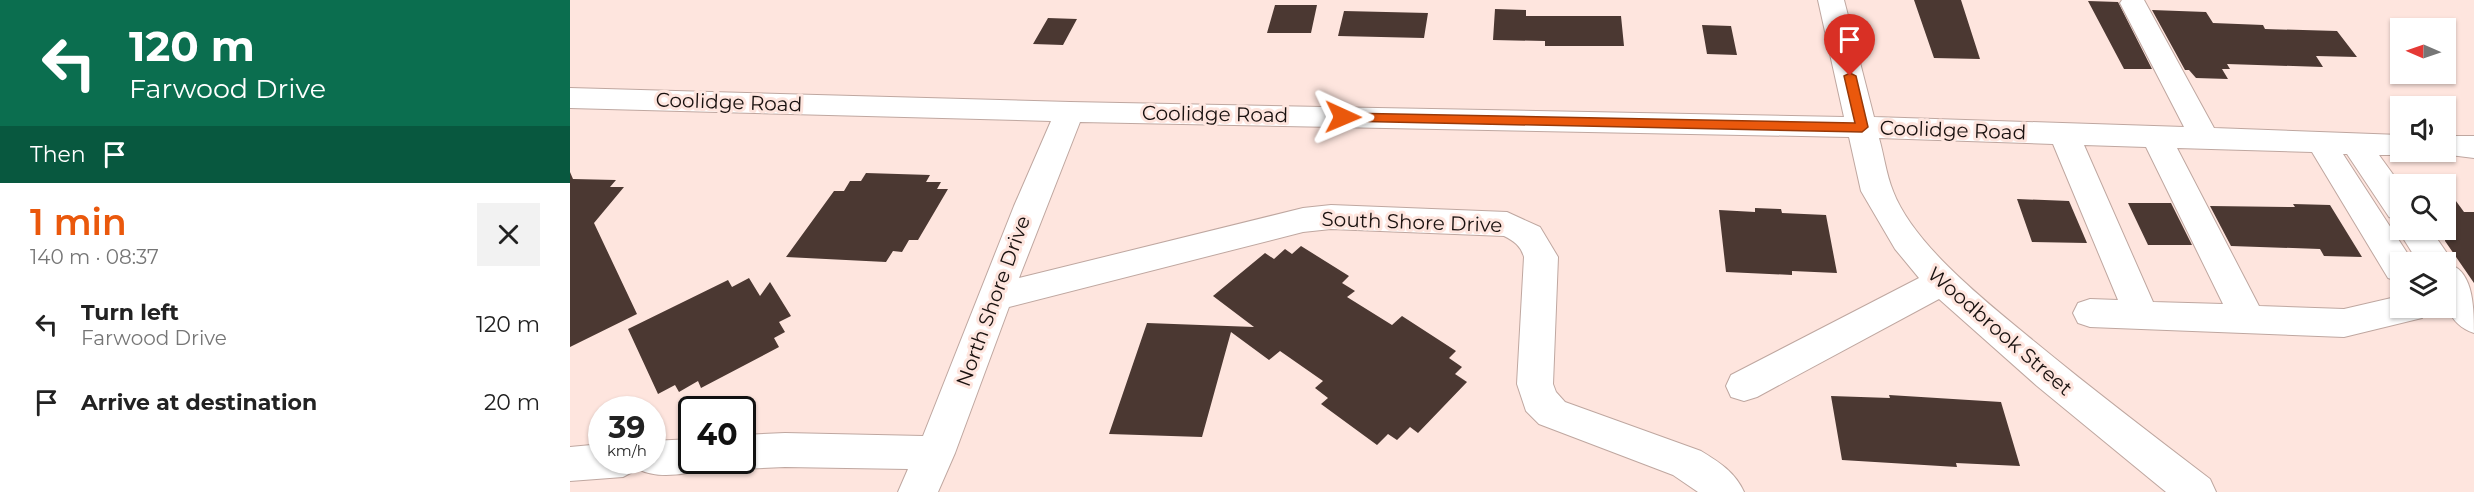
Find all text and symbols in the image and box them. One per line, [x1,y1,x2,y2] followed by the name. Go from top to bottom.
[1824,14,1875,76] pin
[2390,18,2456,84] north arrow
[2390,18,2456,318] map controls
[129,20,255,72] text: 120 m
[1833,23,1866,56] icon: arrive
[30,24,108,102] icon: left
[129,72,326,105] text: Farwood Drive
[1311,85,1375,149] position arrow
[655,87,803,117] street label: Coolidge Road
[2390,96,2456,162] button: sound
[1142,101,1288,127] street label: Coolidge Road
[1879,115,2027,145] street label: Coolidge Road
[98,138,131,171] icon: arrive
[30,141,86,168] text: Then
[2390,174,2456,240] button: search
[30,200,127,244] text: 1 min
[477,203,540,266] button: close
[1321,207,1503,237] street label: South Shore Drive
[951,212,1035,390] street label: North Shore Drive
[30,245,159,269] text: 140 m · 08:37
[2390,252,2456,318] button: layers
[1923,262,2077,400] street label: Woodbrook Street
[81,299,179,326] text: Turn left
[30,308,63,341] icon: left
[476,311,540,338] text: 120 m
[81,326,227,350] text: Farwood Drive
[30,386,63,419] icon: arrive
[81,389,317,416] text: Arrive at destination
[484,389,540,416] text: 20 m
[678,396,756,474] speed limit sign: 40
[609,409,645,446] text: 39
[607,441,647,460] text: km/h

